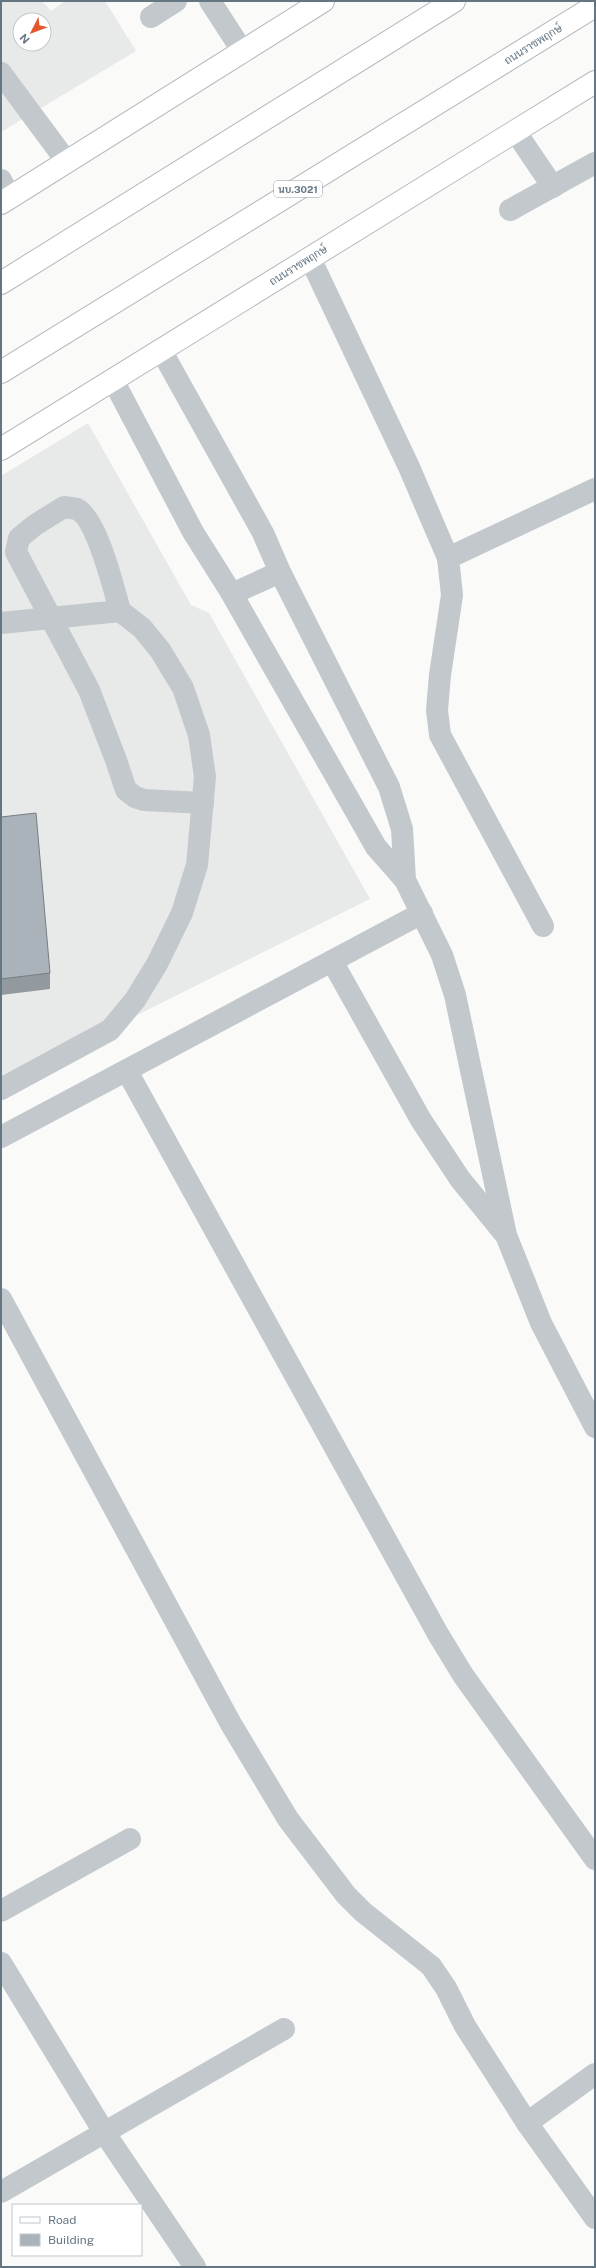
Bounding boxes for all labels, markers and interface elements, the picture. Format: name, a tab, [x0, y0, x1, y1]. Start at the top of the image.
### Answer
north arrow	[12, 12, 52, 52]
street label: ถนนราชพฤกษ์	[501, 19, 565, 67]
text: N	[17, 31, 32, 46]
road number: นบ.3021	[274, 181, 322, 197]
street label: ถนนราชพฤกษ์	[266, 240, 330, 288]
legend	[12, 2204, 142, 2256]
text: Road	[48, 2213, 76, 2227]
text: Building	[48, 2233, 94, 2247]

